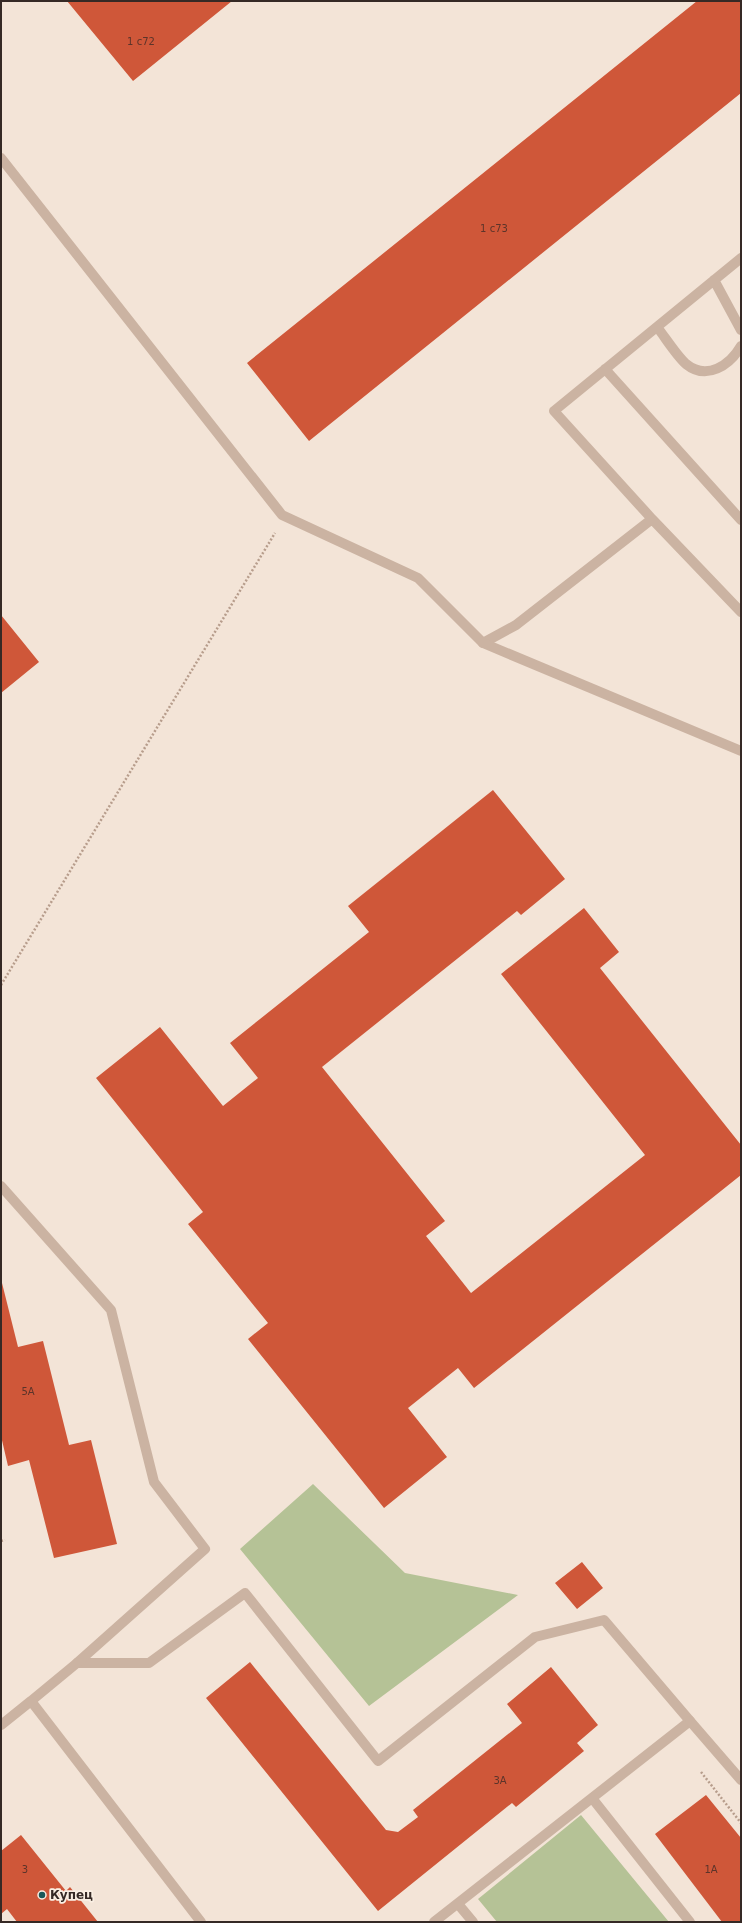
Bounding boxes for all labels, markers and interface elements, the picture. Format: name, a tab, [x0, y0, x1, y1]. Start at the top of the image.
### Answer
house number: 1 с72	[127, 36, 155, 47]
house number: 1 с73	[480, 223, 508, 234]
house number: 5А	[21, 1386, 35, 1397]
house number: 3А	[493, 1775, 507, 1786]
house number: 3	[22, 1864, 28, 1875]
house number: 1А	[704, 1864, 718, 1875]
place label: Купец	[50, 1888, 93, 1902]
marker: Купец	[37, 1890, 47, 1900]

